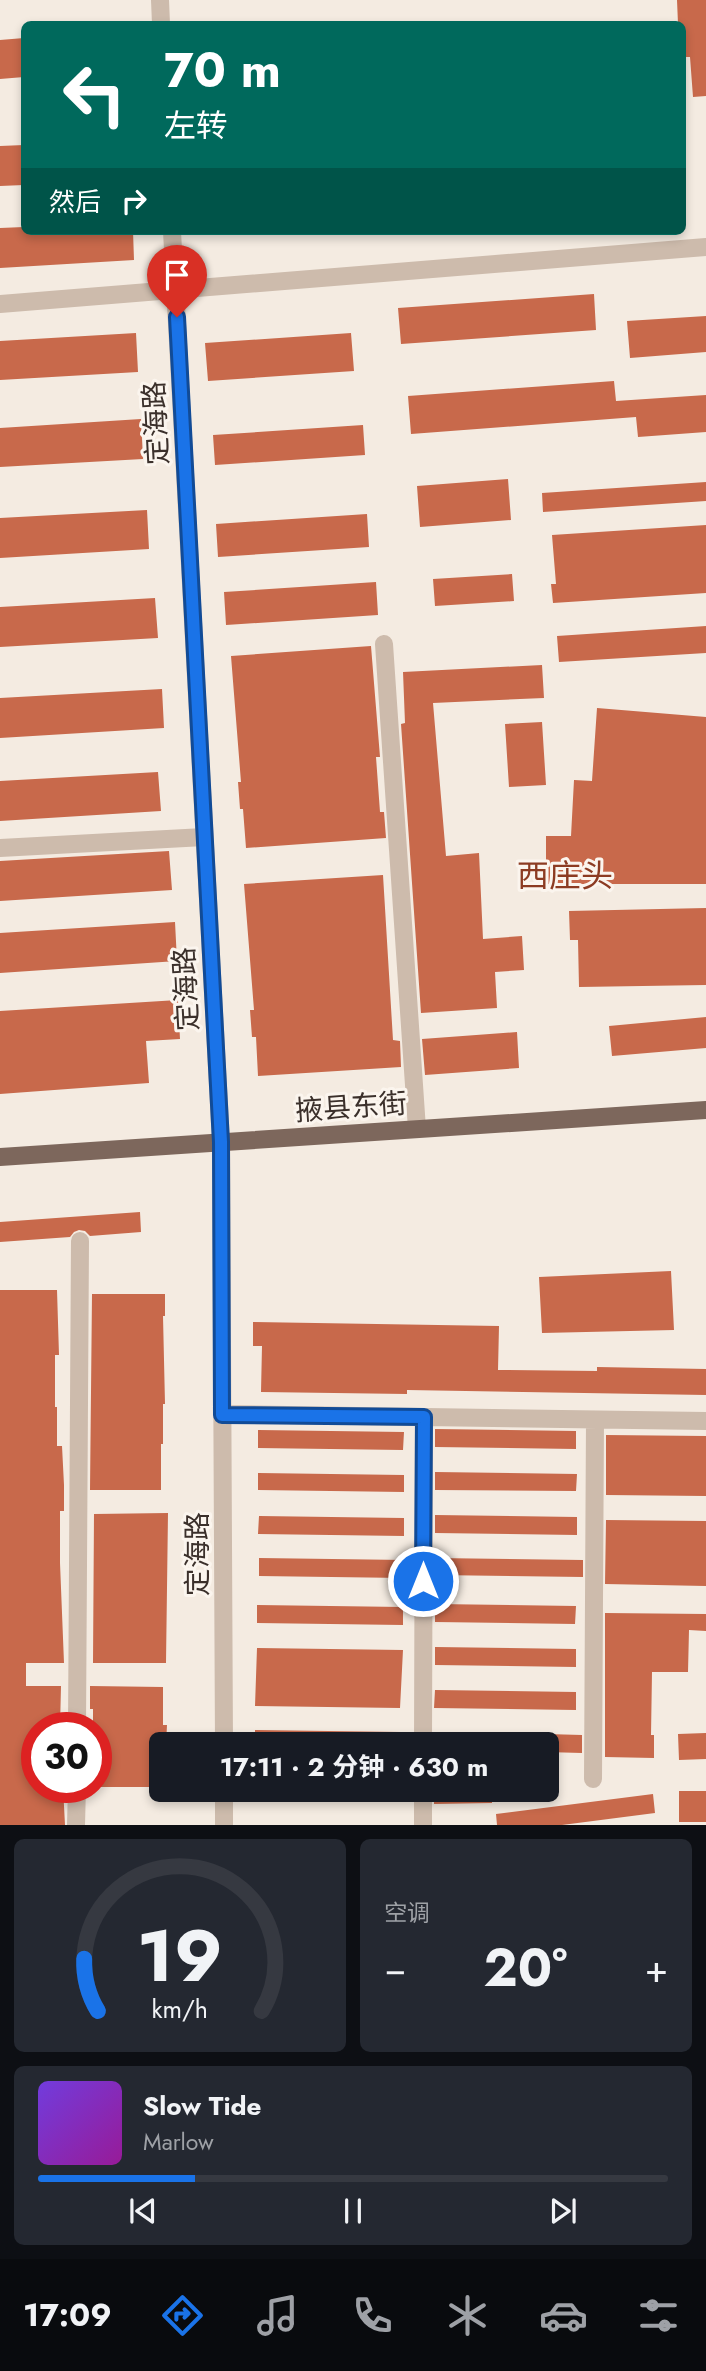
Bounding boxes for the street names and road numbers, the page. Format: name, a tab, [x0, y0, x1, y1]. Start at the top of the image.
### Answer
street label: 定海路	[133, 380, 179, 466]
street label: 定海路	[163, 946, 209, 1032]
street label: 掖县东街	[294, 1083, 408, 1131]
street label: 定海路	[177, 1512, 218, 1596]

